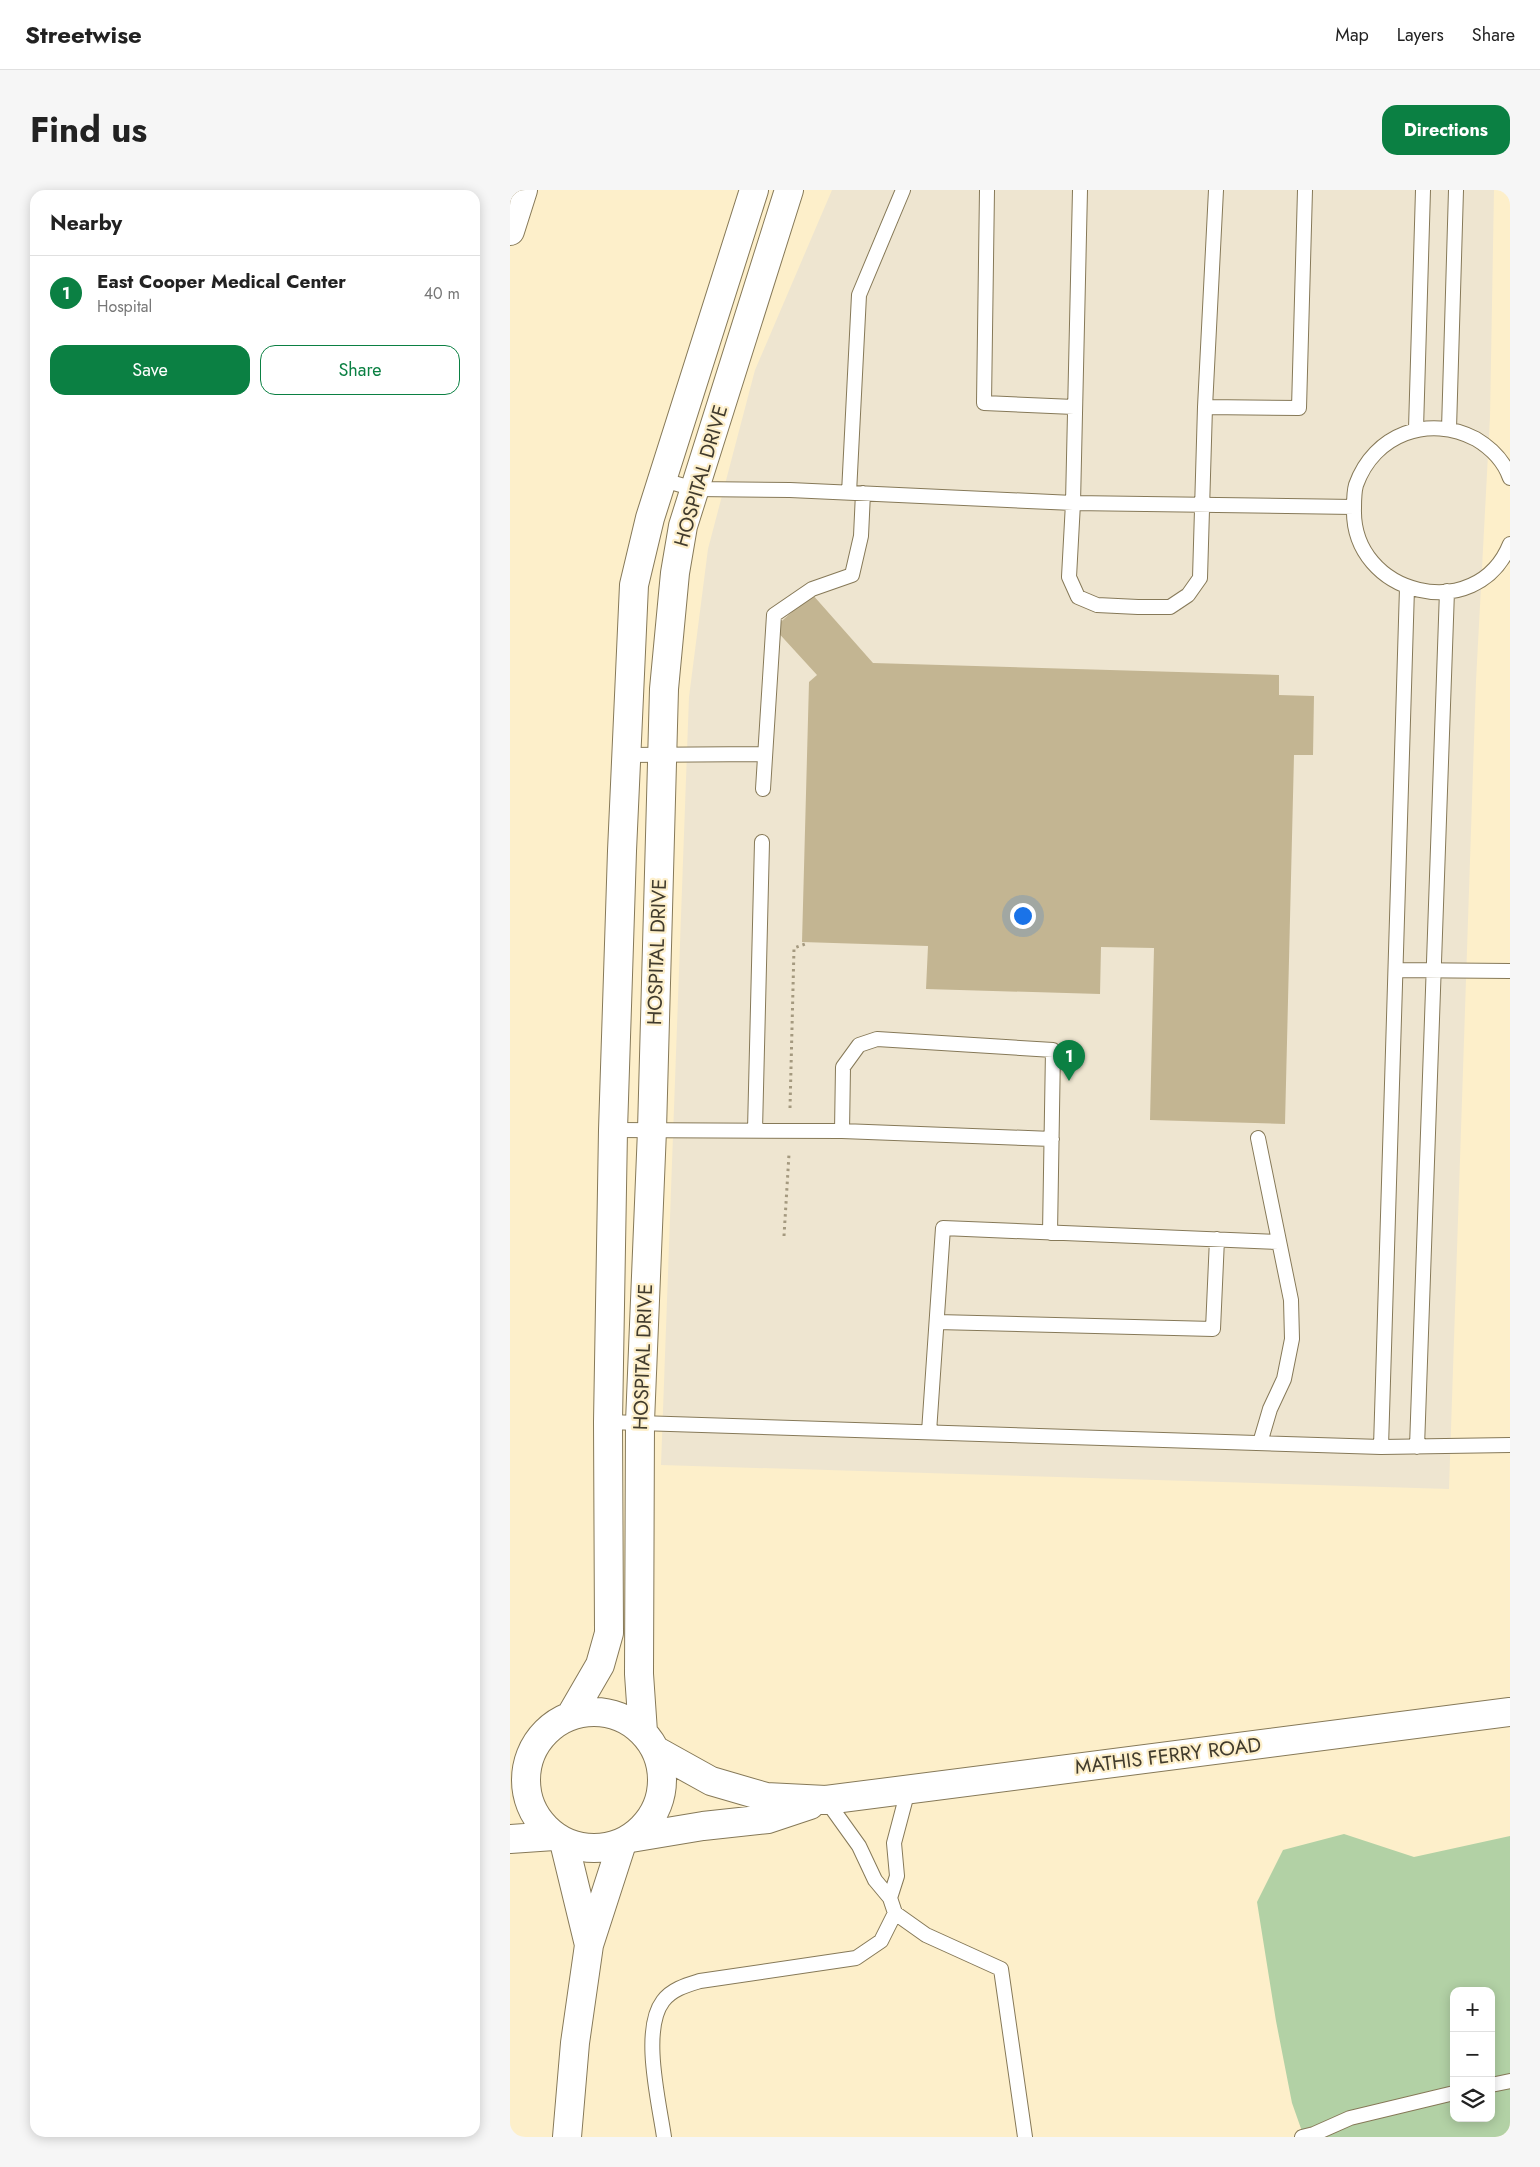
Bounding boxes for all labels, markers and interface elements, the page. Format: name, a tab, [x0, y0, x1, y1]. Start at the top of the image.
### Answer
text: Streetwise	[25, 17, 142, 52]
text: Map	[1335, 22, 1369, 48]
text: Layers	[1397, 22, 1444, 48]
text: Share	[1472, 22, 1515, 48]
text: Find us	[30, 105, 147, 155]
button: Directions	[1382, 105, 1510, 155]
text: Nearby	[50, 208, 122, 238]
text: East Cooper Medical Center	[97, 268, 346, 295]
text: 1	[62, 282, 70, 305]
text: 40 m	[424, 282, 460, 305]
text: Hospital	[97, 295, 152, 318]
button: Save	[50, 345, 250, 395]
button: Share	[260, 345, 460, 395]
street label: HOSPITAL DRIVE	[667, 402, 735, 550]
street label: HOSPITAL DRIVE	[640, 878, 674, 1026]
your location	[1010, 903, 1036, 929]
pin: 1	[1053, 1040, 1085, 1081]
street label: HOSPITAL DRIVE	[626, 1283, 660, 1431]
street label: MATHIS FERRY ROAD	[1073, 1730, 1263, 1782]
map controls	[1450, 1987, 1495, 2122]
button: +	[1450, 1987, 1495, 2032]
button: −	[1450, 2032, 1495, 2077]
button: layers	[1450, 2077, 1495, 2122]

